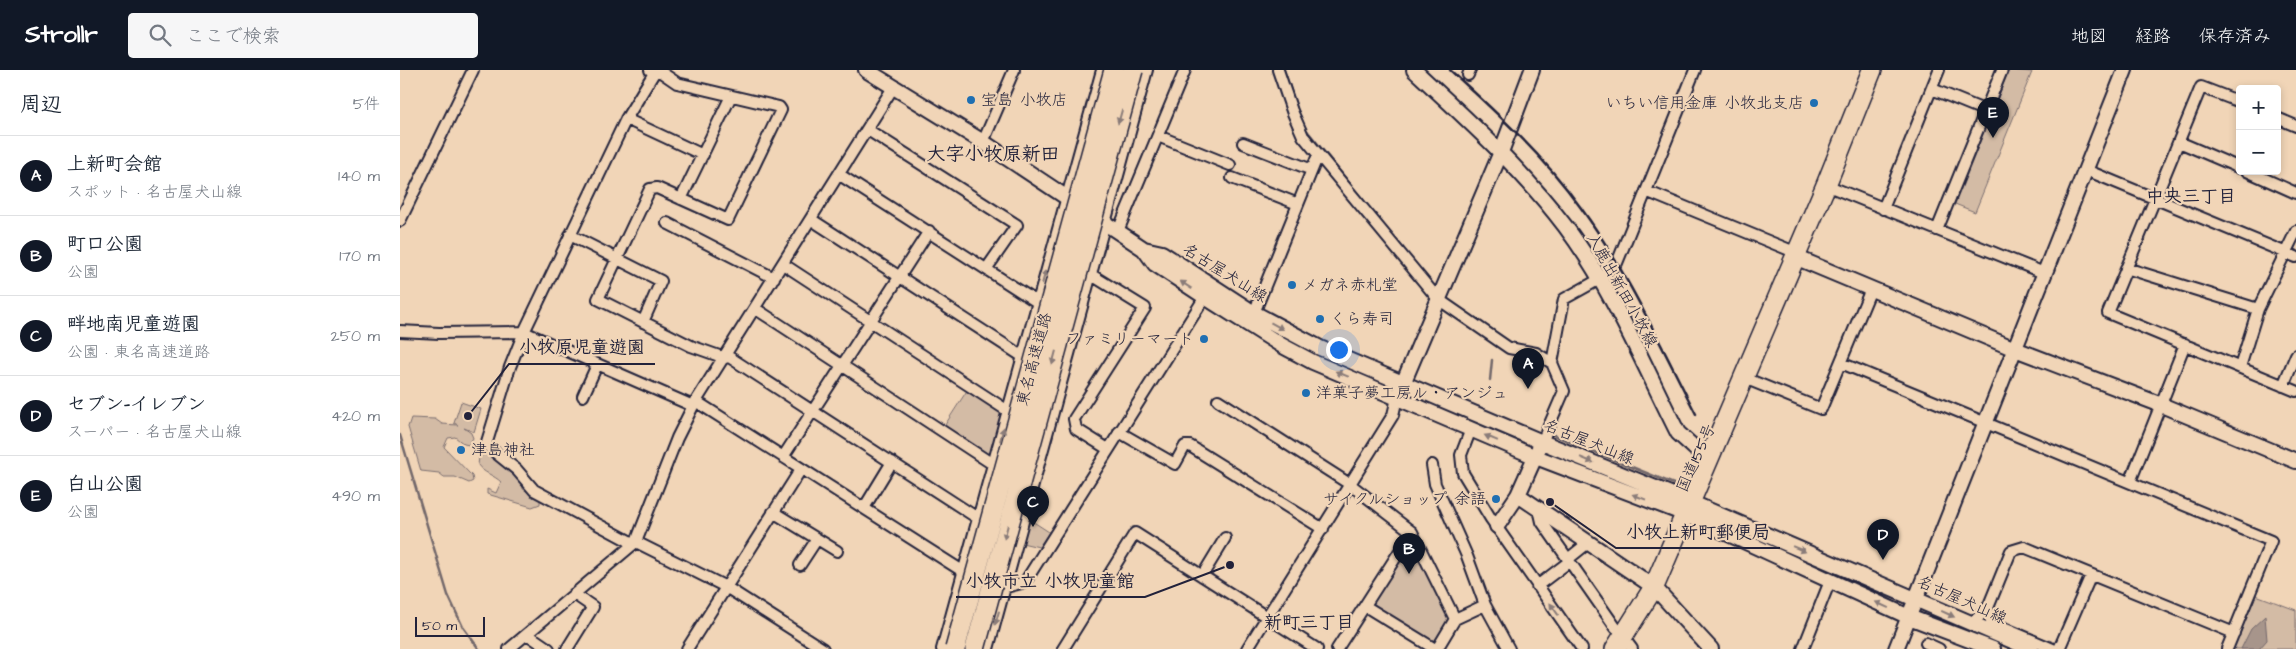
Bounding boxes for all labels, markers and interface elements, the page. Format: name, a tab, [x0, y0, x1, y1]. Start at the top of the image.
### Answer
search box	[128, 13, 478, 58]
text: Strollr	[25, 18, 98, 52]
icon: search	[146, 21, 174, 49]
text: ここで検索	[186, 23, 281, 50]
text: 地図	[2071, 24, 2107, 49]
text: 経路	[2135, 24, 2171, 49]
text: 保存済み	[2199, 24, 2271, 49]
map controls	[2236, 85, 2281, 175]
button: +	[2236, 85, 2281, 130]
place label: 宝島 小牧店	[981, 89, 1067, 111]
text: 周辺	[20, 90, 62, 119]
place label: いちい信用金庫 小牧北支店	[1606, 92, 1804, 114]
text: 5件	[353, 93, 380, 115]
marker: 宝島 小牧店	[965, 94, 977, 106]
marker: いちい信用金庫 小牧北支店	[1808, 97, 1820, 109]
pin: E	[1977, 97, 2009, 138]
one-way arrow	[1115, 109, 1123, 124]
button: −	[2236, 130, 2281, 175]
district label: 大字小牧原新田	[926, 141, 1060, 168]
text: 上新町会館	[67, 151, 162, 178]
text: A	[31, 165, 41, 187]
text: 140 m	[338, 165, 380, 187]
text: スポット · 名古屋犬山線	[67, 181, 242, 203]
district label: 中央三丁目	[2146, 184, 2236, 209]
street label: 入鹿出新田小牧線	[1581, 229, 1663, 351]
text: 町口公園	[67, 231, 143, 258]
street label: 名古屋犬山線	[1178, 238, 1272, 308]
text: B	[30, 245, 42, 267]
text: 170 m	[339, 245, 380, 267]
text: 公園	[67, 261, 99, 283]
one-way arrow	[1040, 269, 1048, 284]
place label: メガネ赤札堂	[1302, 274, 1398, 296]
marker: メガネ赤札堂	[1286, 279, 1298, 291]
one-way arrow	[1179, 280, 1193, 290]
place label: くら寿司	[1330, 308, 1394, 330]
street label: 東名高速道路	[1011, 310, 1057, 408]
text: 畔地南児童遊園	[67, 311, 200, 338]
marker: くら寿司	[1314, 313, 1326, 325]
one-way arrow	[1270, 321, 1283, 330]
text: C	[30, 325, 42, 347]
text: 250 m	[331, 325, 380, 347]
place label: ファミリーマート	[1066, 328, 1194, 350]
callout: 小牧原児童遊園	[509, 331, 655, 364]
marker: ファミリーマート	[1198, 333, 1210, 345]
text: 小牧原児童遊園	[519, 335, 645, 360]
your location	[1326, 337, 1352, 363]
text: 公園 · 東名高速道路	[67, 341, 210, 363]
pin: A	[1512, 348, 1544, 389]
one-way arrow	[1049, 351, 1057, 366]
one-way arrow	[1335, 370, 1349, 378]
place label: 洋菓子夢工房ル・アンジュ	[1316, 382, 1508, 404]
marker: 洋菓子夢工房ル・アンジュ	[1300, 387, 1312, 399]
text: セブン-イレブン	[67, 391, 206, 418]
text: D	[31, 405, 41, 427]
text: 420 m	[331, 405, 380, 427]
street label: 名古屋犬山線	[1540, 414, 1638, 470]
street label: 国道155号	[1671, 420, 1721, 496]
text: スーパー · 名古屋犬山線	[67, 421, 241, 443]
one-way arrow	[998, 426, 1006, 441]
one-way arrow	[1484, 433, 1498, 441]
place label: 津島神社	[471, 439, 535, 461]
marker: 津島神社	[455, 444, 467, 456]
one-way arrow	[1580, 457, 1594, 465]
text: 白山公園	[67, 471, 143, 498]
text: E	[31, 485, 41, 507]
text: 490 m	[331, 485, 380, 507]
pin: C	[1017, 486, 1049, 527]
place label: サイクルショップ 余語	[1323, 488, 1486, 510]
marker: サイクルショップ 余語	[1490, 493, 1502, 505]
one-way arrow	[1631, 493, 1646, 501]
text: 公園	[67, 501, 99, 523]
callout: 小牧上新町郵便局	[1616, 515, 1780, 548]
pin: D	[1867, 519, 1899, 560]
text: 小牧上新町郵便局	[1626, 520, 1770, 545]
one-way arrow	[1002, 524, 1010, 539]
pin: B	[1393, 533, 1425, 574]
one-way arrow	[1792, 545, 1806, 553]
callout: 小牧市立 小牧児童館	[956, 564, 1145, 597]
text: 小牧市立 小牧児童館	[965, 569, 1135, 594]
street label: 名古屋犬山線	[1914, 570, 2010, 630]
one-way arrow	[1875, 601, 1889, 609]
one-way arrow	[1549, 602, 1559, 616]
district label: 新町三丁目	[1264, 610, 1354, 635]
one-way arrow	[1941, 610, 1955, 618]
one-way arrow	[992, 611, 1000, 626]
scale bar	[415, 614, 485, 637]
text: 50 m	[422, 616, 457, 636]

